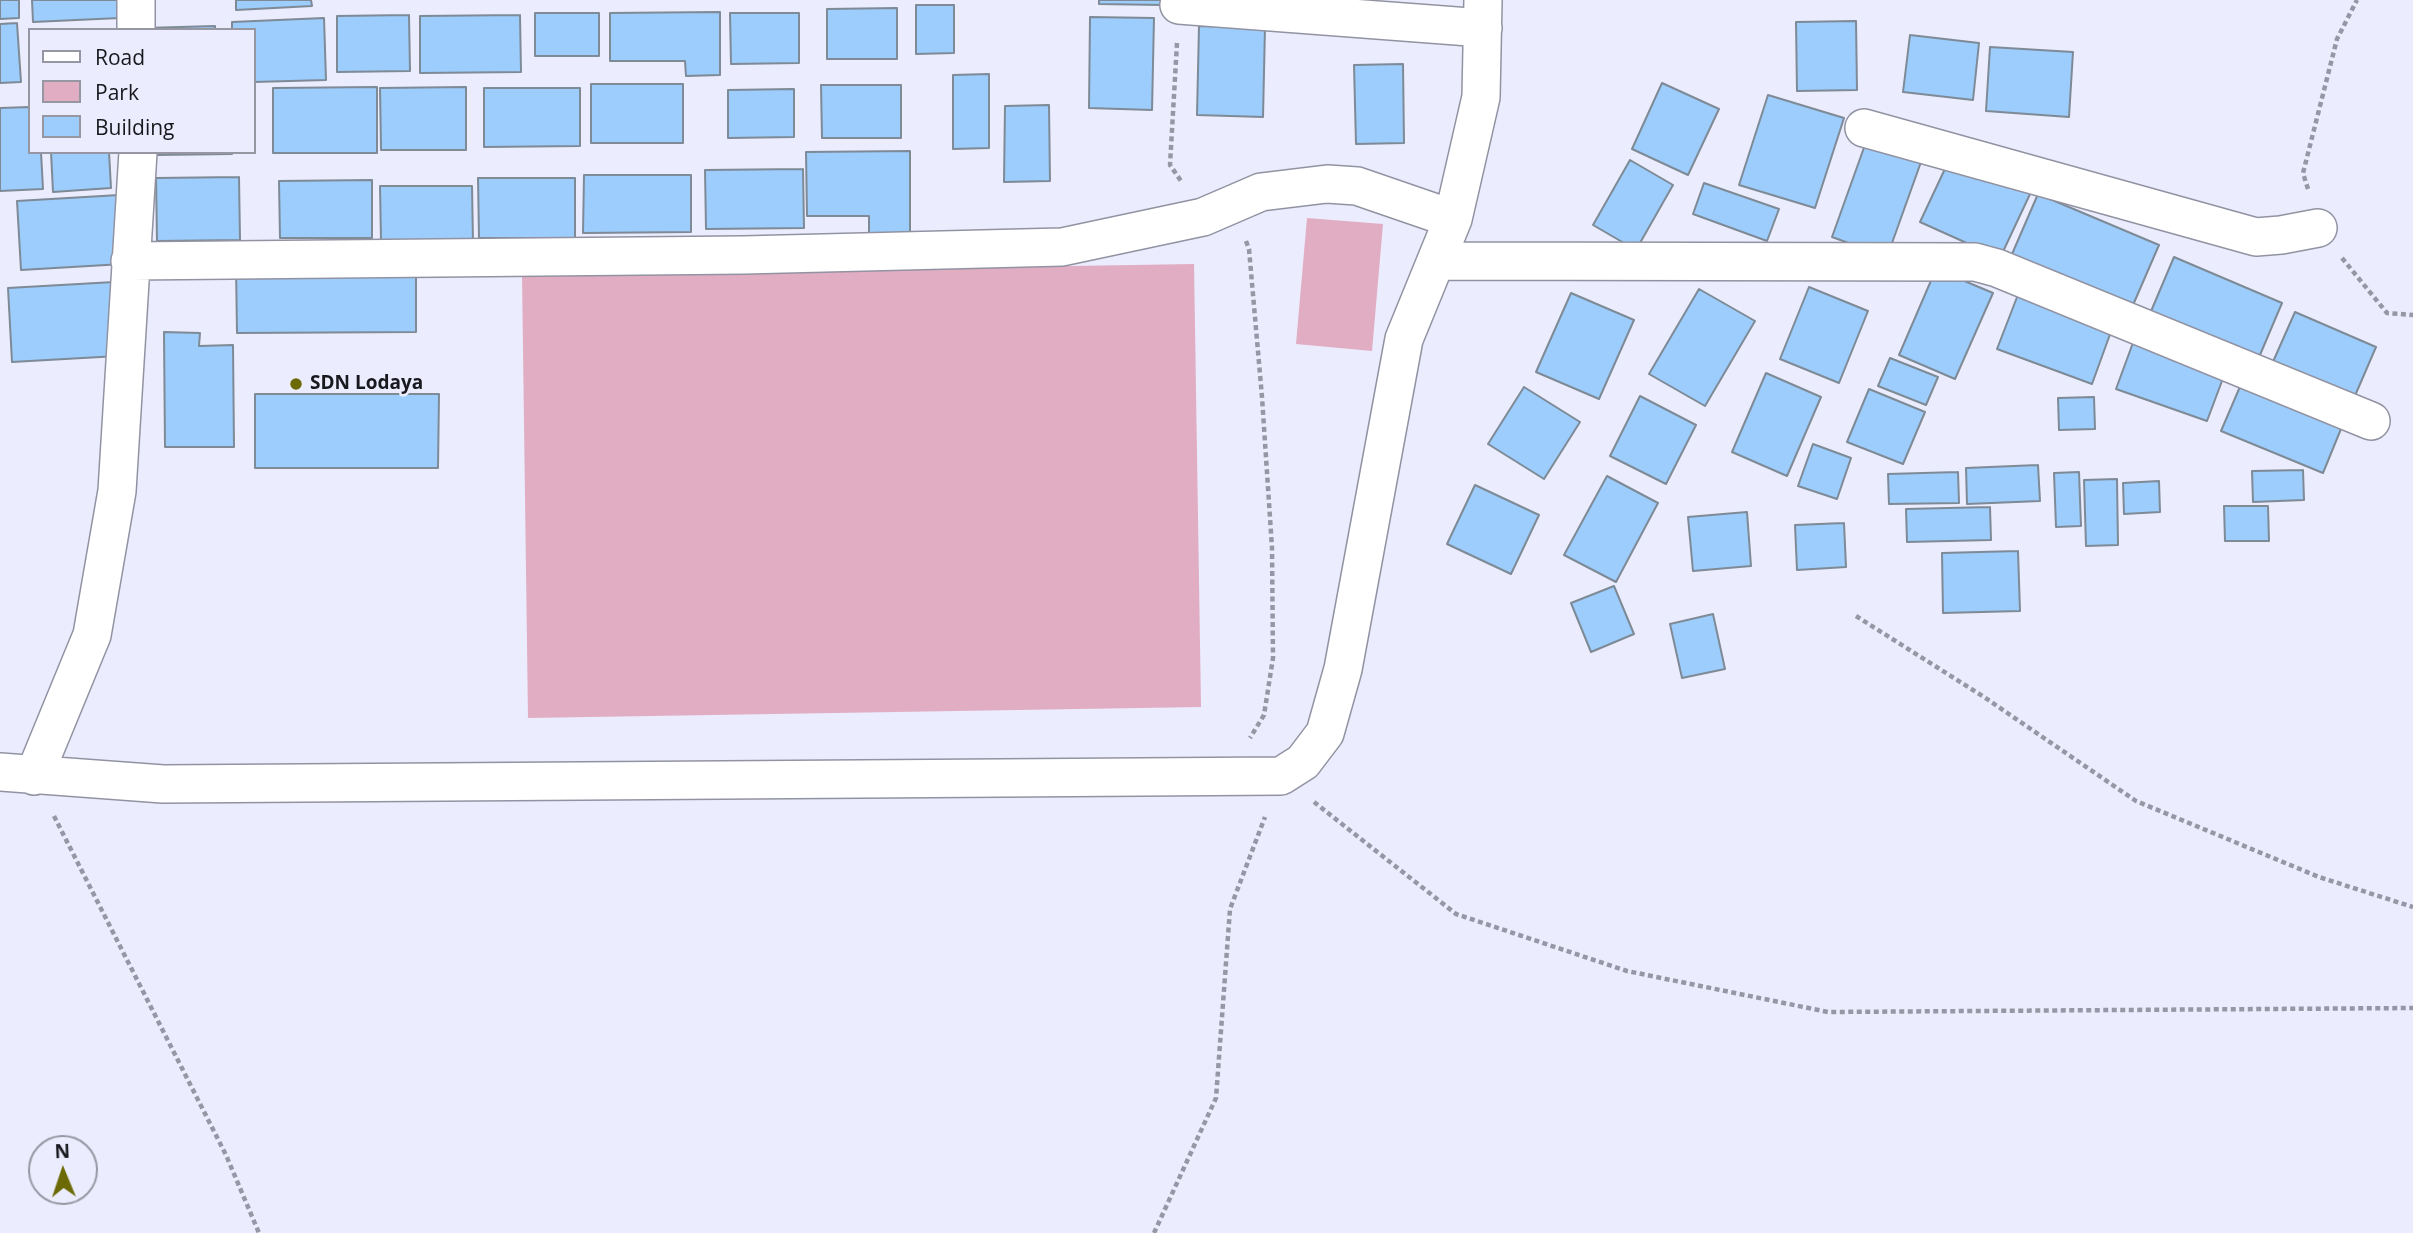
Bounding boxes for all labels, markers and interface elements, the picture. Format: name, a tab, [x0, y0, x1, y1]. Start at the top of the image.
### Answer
legend	[28, 28, 256, 154]
text: Road	[95, 43, 145, 71]
text: Park	[95, 78, 139, 106]
text: Building	[95, 113, 174, 141]
place label: SDN Lodaya	[310, 373, 423, 395]
marker: SDN Lodaya	[288, 376, 304, 392]
north arrow	[28, 1135, 98, 1205]
text: N	[54, 1138, 71, 1164]

